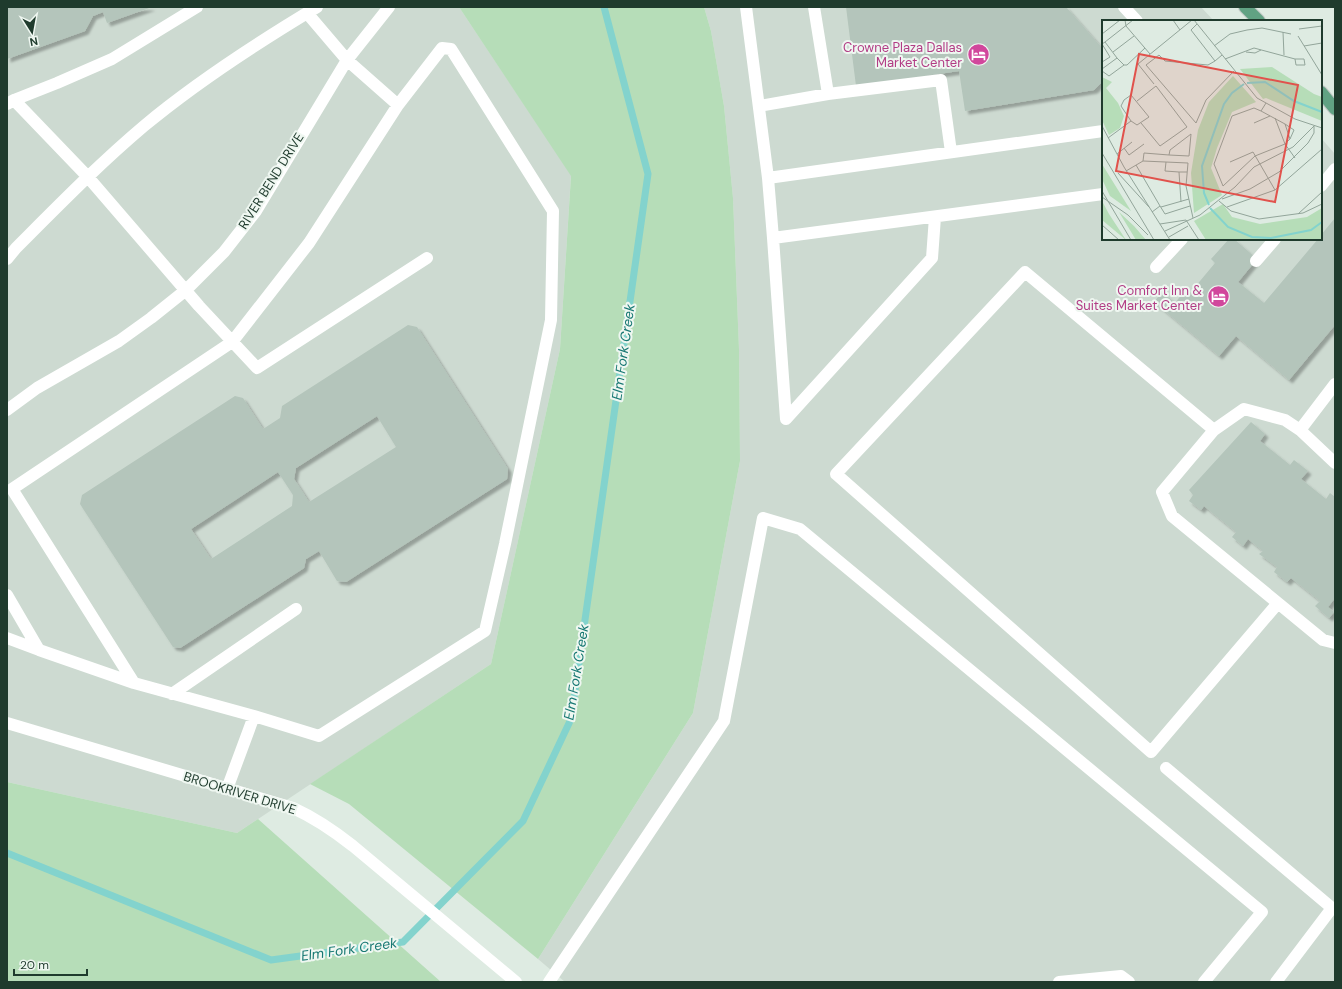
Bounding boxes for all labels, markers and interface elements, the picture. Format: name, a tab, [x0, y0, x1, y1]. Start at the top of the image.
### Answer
north arrow	[12, 12, 52, 52]
inset map	[1102, 20, 1322, 240]
text: N	[29, 34, 39, 49]
place label: Crowne Plaza Dallas Market Center	[843, 39, 962, 71]
hotel icon: Crowne Plaza Dallas Market Center	[965, 41, 991, 67]
street label: RIVER BEND DRIVE	[235, 130, 307, 232]
place label: Comfort Inn & Suites Market Center	[1076, 282, 1202, 314]
hotel icon: Comfort Inn & Suites Market Center	[1205, 284, 1231, 310]
water label: Elm Fork Creek	[607, 302, 639, 401]
water label: Elm Fork Creek	[560, 622, 593, 721]
street label: BROOKRIVER DRIVE	[182, 768, 298, 818]
water label: Elm Fork Creek	[300, 933, 399, 965]
scale bar	[14, 951, 87, 977]
text: 20 m	[20, 957, 49, 973]

